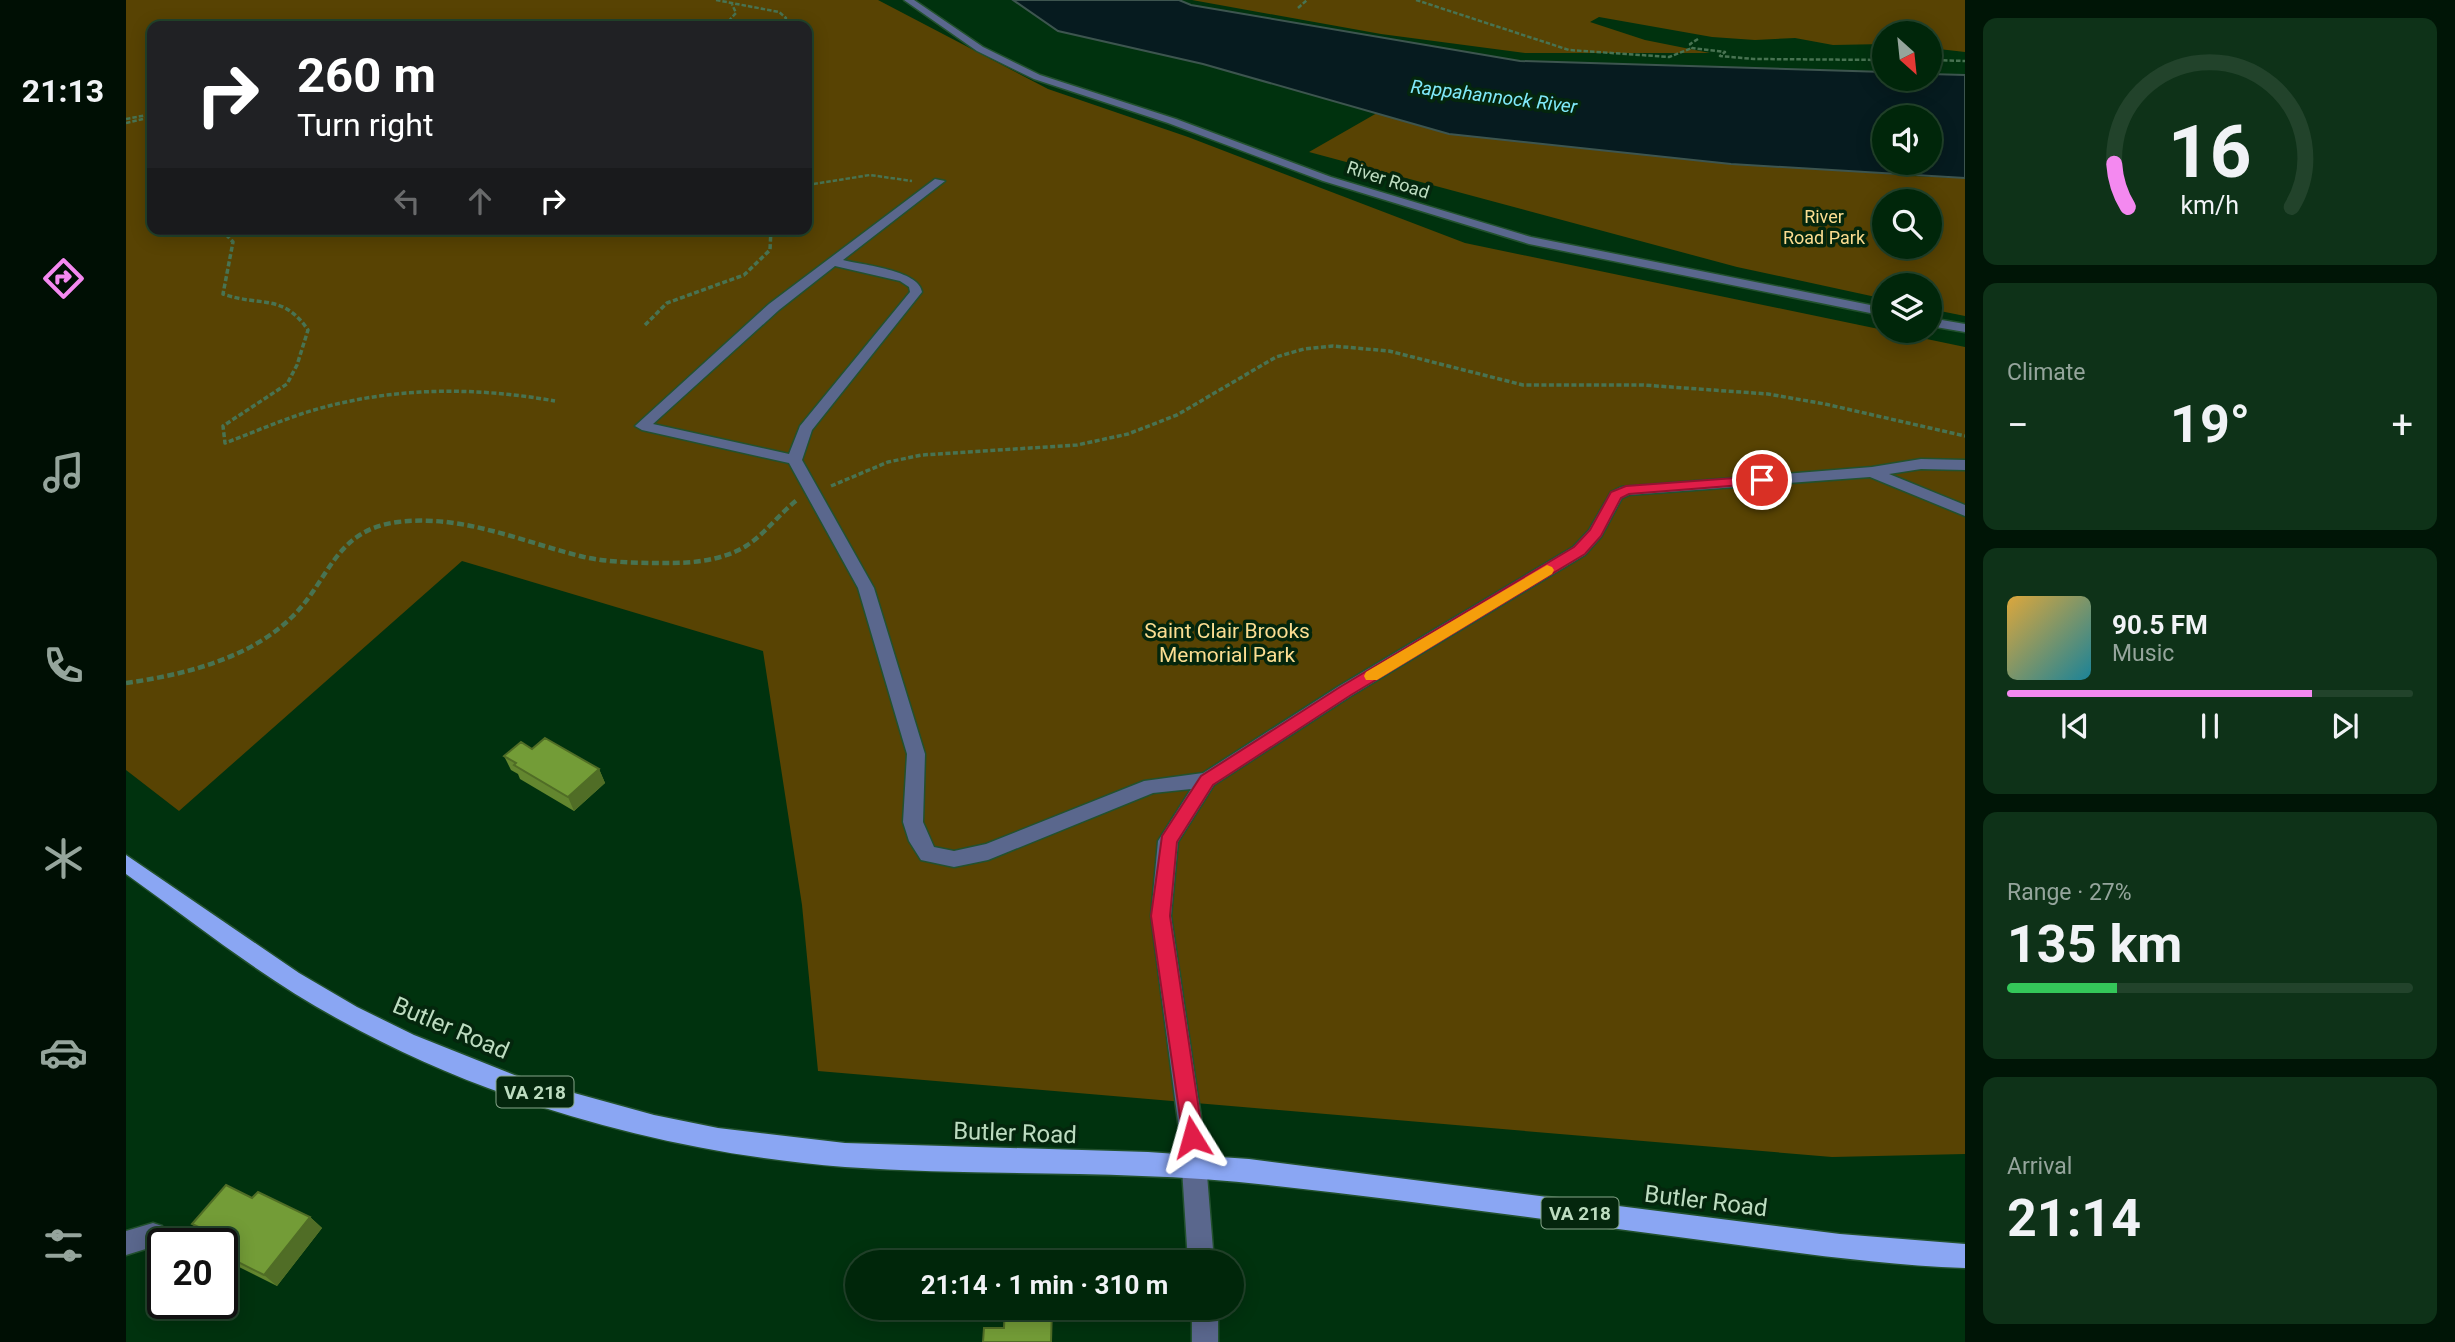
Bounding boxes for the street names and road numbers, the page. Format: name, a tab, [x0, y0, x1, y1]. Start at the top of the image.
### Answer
street label: River Road	[1344, 156, 1432, 203]
street label: Butler Road	[389, 991, 513, 1065]
road number: VA 218	[496, 1076, 574, 1108]
street label: Butler Road	[953, 1117, 1077, 1149]
street label: Butler Road	[1643, 1180, 1769, 1222]
road number: VA 218	[1542, 1198, 1618, 1228]

